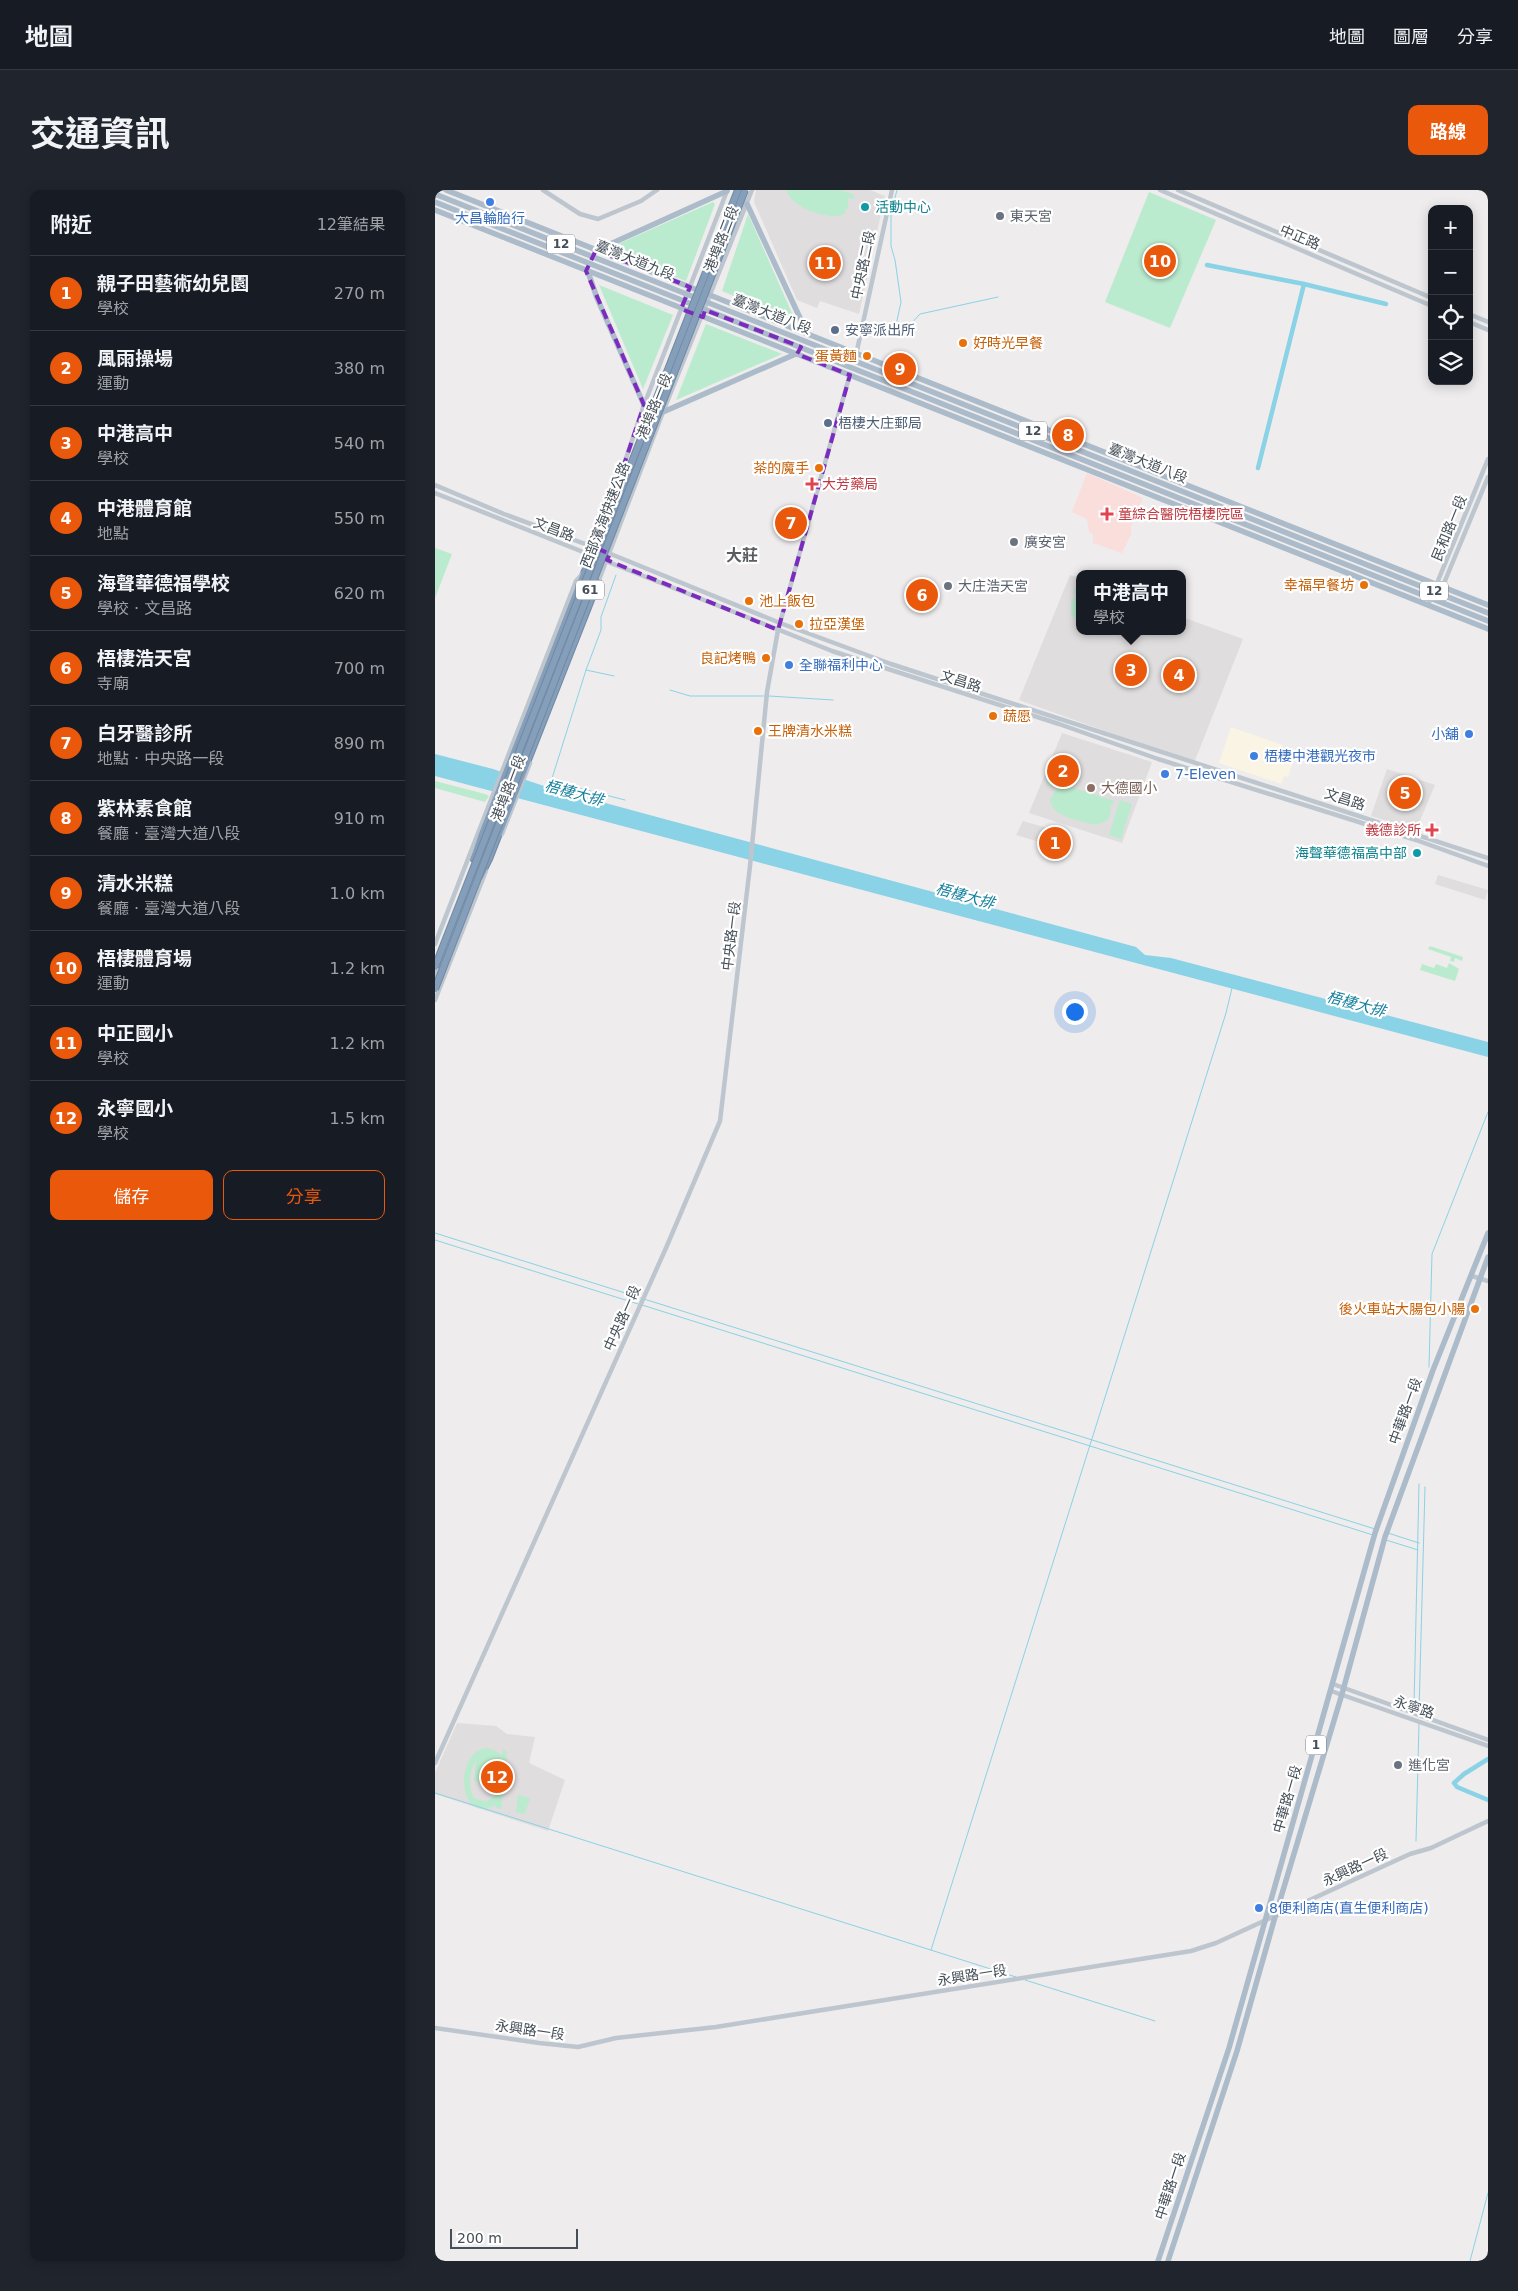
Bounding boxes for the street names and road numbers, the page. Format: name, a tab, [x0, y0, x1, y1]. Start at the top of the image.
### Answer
street label: 港埠路二段	[701, 203, 741, 275]
street label: 中正路	[1278, 221, 1322, 253]
street label: 中央路二段	[848, 229, 878, 301]
road number: 12	[547, 234, 575, 254]
street label: 臺灣大道九段	[593, 237, 677, 283]
street label: 臺灣大道八段	[730, 291, 814, 337]
street label: 港埠路一段	[633, 371, 675, 441]
road number: 12	[1019, 422, 1047, 440]
street label: 臺灣大道八段	[1106, 440, 1190, 486]
street label: 西部濱海快速公路	[577, 460, 633, 570]
street label: 民和路一段	[1428, 493, 1470, 563]
street label: 文昌路	[532, 514, 576, 544]
road number: 61	[576, 580, 604, 600]
road number: 12	[1420, 582, 1448, 601]
street label: 文昌路	[939, 667, 983, 695]
street label: 港埠路一段	[488, 752, 528, 824]
street label: 文昌路	[1323, 785, 1367, 813]
street label: 中央路一段	[719, 900, 743, 972]
street label: 中央路一段	[600, 1283, 644, 1353]
street label: 中華路一段	[1386, 1375, 1424, 1447]
street label: 永寧路	[1392, 1693, 1436, 1721]
road number: 1	[1306, 1736, 1326, 1754]
street label: 中華路一段	[1270, 1763, 1304, 1835]
street label: 永興路一段	[1320, 1845, 1390, 1889]
street label: 永興路一段	[936, 1962, 1008, 1988]
street label: 永興路一段	[494, 2017, 566, 2043]
street label: 中華路一段	[1152, 2150, 1188, 2222]

